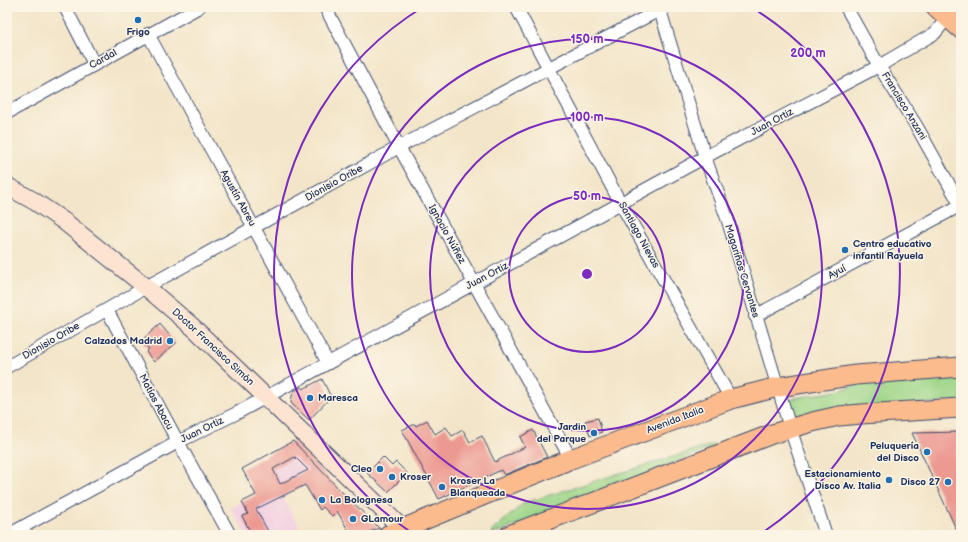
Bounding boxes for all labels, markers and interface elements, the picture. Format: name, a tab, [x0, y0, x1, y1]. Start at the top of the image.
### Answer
marker: Frigo	[133, 15, 143, 25]
place label: Frigo	[126, 26, 150, 38]
text: 150 m	[571, 32, 603, 47]
text: 200 m	[790, 46, 826, 61]
street label: Cardal	[87, 47, 119, 71]
street label: Francisco Anzani	[879, 70, 929, 142]
street label: Juan Ortiz	[749, 106, 795, 138]
text: 100 m	[570, 110, 604, 125]
street label: Dionisio Oribe	[303, 162, 365, 204]
street label: Agustín Abreu	[218, 168, 258, 228]
text: 50 m	[573, 189, 601, 204]
street label: Santiago Nievas	[616, 200, 662, 270]
street label: Ignacio Núñez	[426, 202, 468, 266]
street label: Magariños Cervantes	[722, 223, 762, 319]
place label: Centro educativo infantil Rayuela	[853, 238, 932, 262]
marker: Centro educativo infantil Rayuela	[840, 245, 850, 255]
street label: Juan Ortiz	[464, 260, 510, 292]
street label: Ayuí	[826, 262, 849, 282]
centre of rings	[580, 267, 594, 281]
street label: Doctor Francisco Simón	[170, 306, 257, 388]
street label: Dionisio Oribe	[20, 320, 82, 362]
place label: Calzados Madrid	[85, 335, 162, 347]
marker: Calzados Madrid	[165, 336, 175, 346]
street label: Matías Abacu	[136, 372, 176, 432]
place label: Maresca	[318, 392, 358, 404]
marker: Maresca	[305, 393, 315, 403]
street label: Avenida Italia	[645, 403, 706, 436]
street label: Juan Ortiz	[179, 414, 226, 446]
place label: Jardin del Parque	[537, 421, 586, 445]
marker: Jardin del Parque	[589, 428, 599, 438]
place label: Peluquería del Disco	[870, 440, 919, 464]
marker: Peluquería del Disco	[922, 447, 932, 457]
place label: Cleo	[351, 463, 372, 475]
marker: Cleo	[375, 464, 385, 474]
place label: Estacionamiento Disco Av. Italia	[805, 468, 881, 492]
place label: Kroser	[400, 471, 432, 483]
marker: Kroser	[387, 472, 397, 482]
place label: Kroser La Blanqueada	[450, 475, 506, 499]
marker: Estacionamiento Disco Av. Italia	[884, 475, 894, 485]
place label: Disco 27	[901, 476, 940, 488]
marker: Disco 27	[943, 477, 953, 487]
marker: Kroser La Blanqueada	[437, 482, 447, 492]
place label: La Bolognesa	[330, 494, 393, 506]
marker: La Bolognesa	[317, 495, 327, 505]
place label: GLamour	[361, 513, 405, 525]
marker: GLamour	[348, 514, 358, 524]

